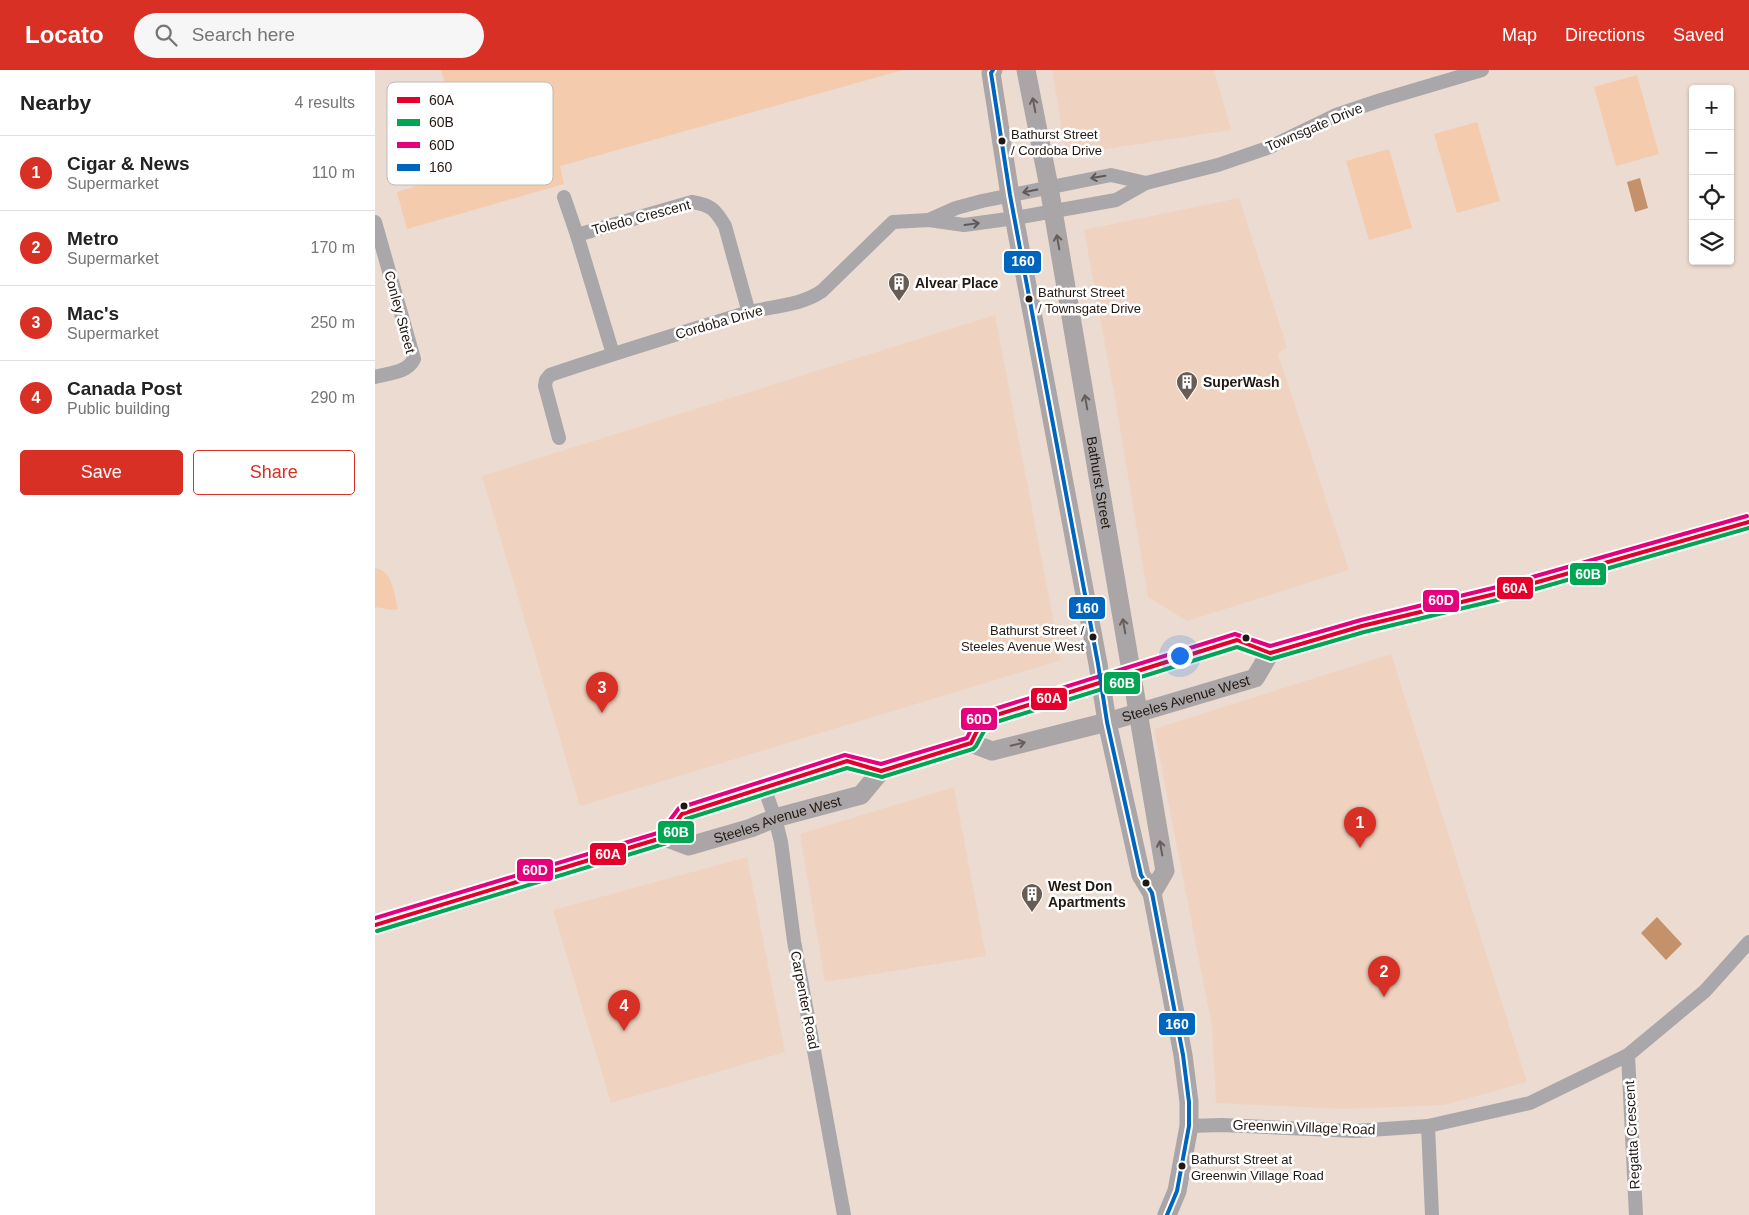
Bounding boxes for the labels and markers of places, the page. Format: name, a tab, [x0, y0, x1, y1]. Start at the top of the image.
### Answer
place label: Bathurst Street / Cordoba Drive	[1011, 127, 1102, 158]
marker: Bathurst Street / Cordoba Drive	[997, 136, 1007, 146]
building icon: Alvear Place	[887, 271, 911, 302]
place label: Alvear Place	[915, 275, 998, 291]
place label: Bathurst Street / Townsgate Drive	[1038, 285, 1141, 316]
marker: Bathurst Street / Townsgate Drive	[1024, 294, 1034, 304]
building icon: SuperWash	[1175, 370, 1199, 401]
place label: SuperWash	[1203, 374, 1280, 390]
place label: Bathurst Street / Steeles Avenue West	[961, 623, 1084, 654]
marker: Bathurst Street / Steeles Avenue West	[1088, 632, 1098, 642]
unlabelled marker	[1241, 633, 1251, 643]
pin: 3	[586, 672, 618, 713]
unlabelled marker	[679, 801, 689, 811]
pin: 1	[1344, 807, 1376, 848]
place label: West Don Apartments	[1048, 878, 1126, 910]
unlabelled marker	[1141, 878, 1151, 888]
building icon: West Don Apartments	[1020, 882, 1044, 913]
pin: 2	[1368, 956, 1400, 997]
pin: 4	[608, 990, 640, 1031]
place label: Bathurst Street at Greenwin Village Road	[1191, 1152, 1324, 1183]
marker: Bathurst Street at Greenwin Village Road	[1177, 1161, 1187, 1171]

